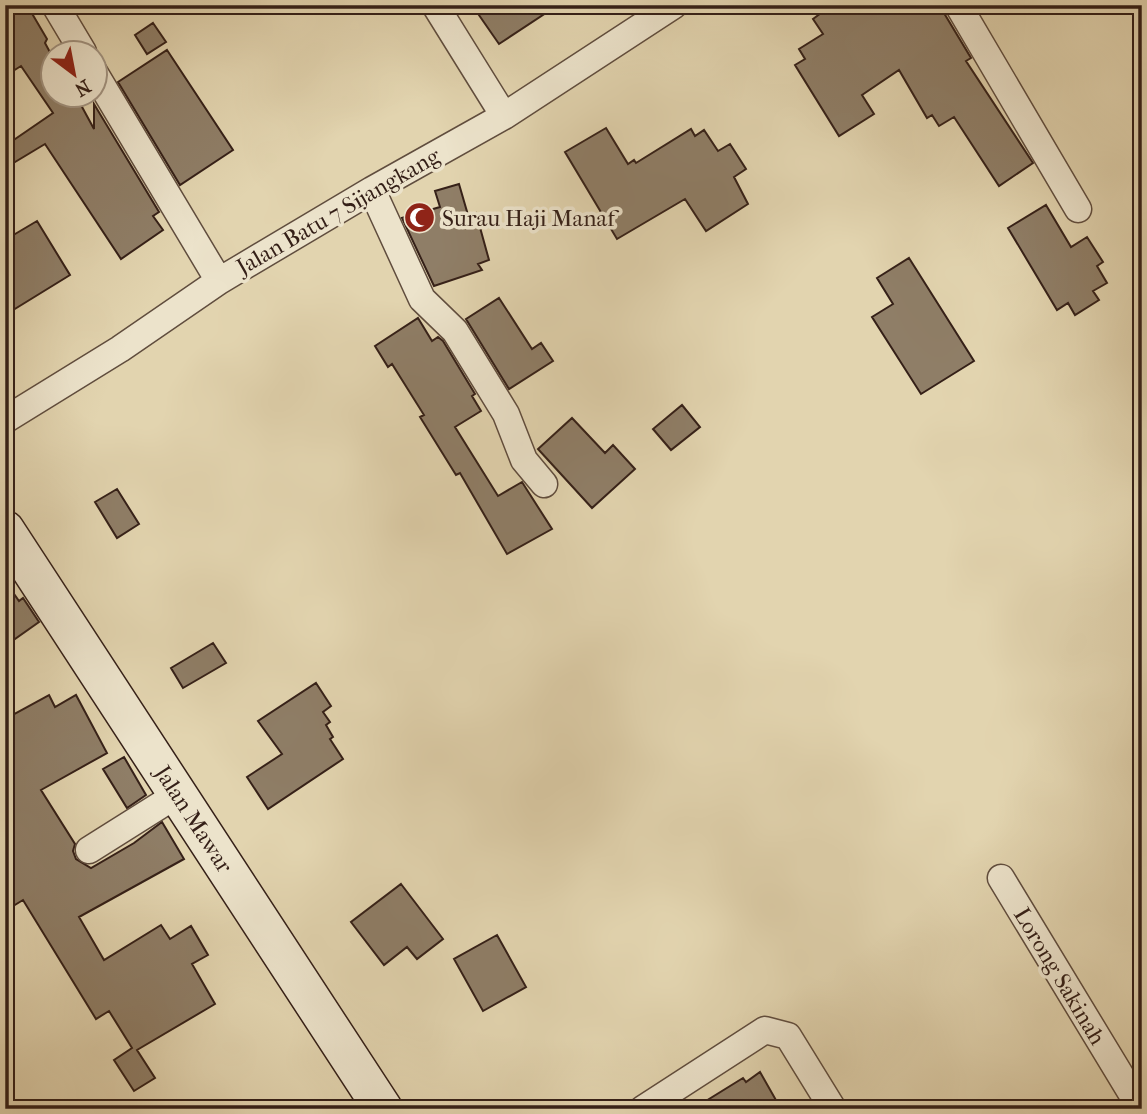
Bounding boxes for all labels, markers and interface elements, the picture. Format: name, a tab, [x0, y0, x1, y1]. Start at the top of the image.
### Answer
north arrow	[38, 38, 108, 108]
text: N	[70, 74, 94, 101]
street label: Jalan Batu 7 Sijangkang	[230, 142, 445, 282]
mosque icon: Surau Haji Manaf	[402, 201, 436, 235]
place label: Surau Haji Manaf	[442, 205, 619, 232]
street label: Jalan Mawar	[148, 759, 238, 878]
street label: Lorong Sakinah	[1008, 903, 1111, 1050]

